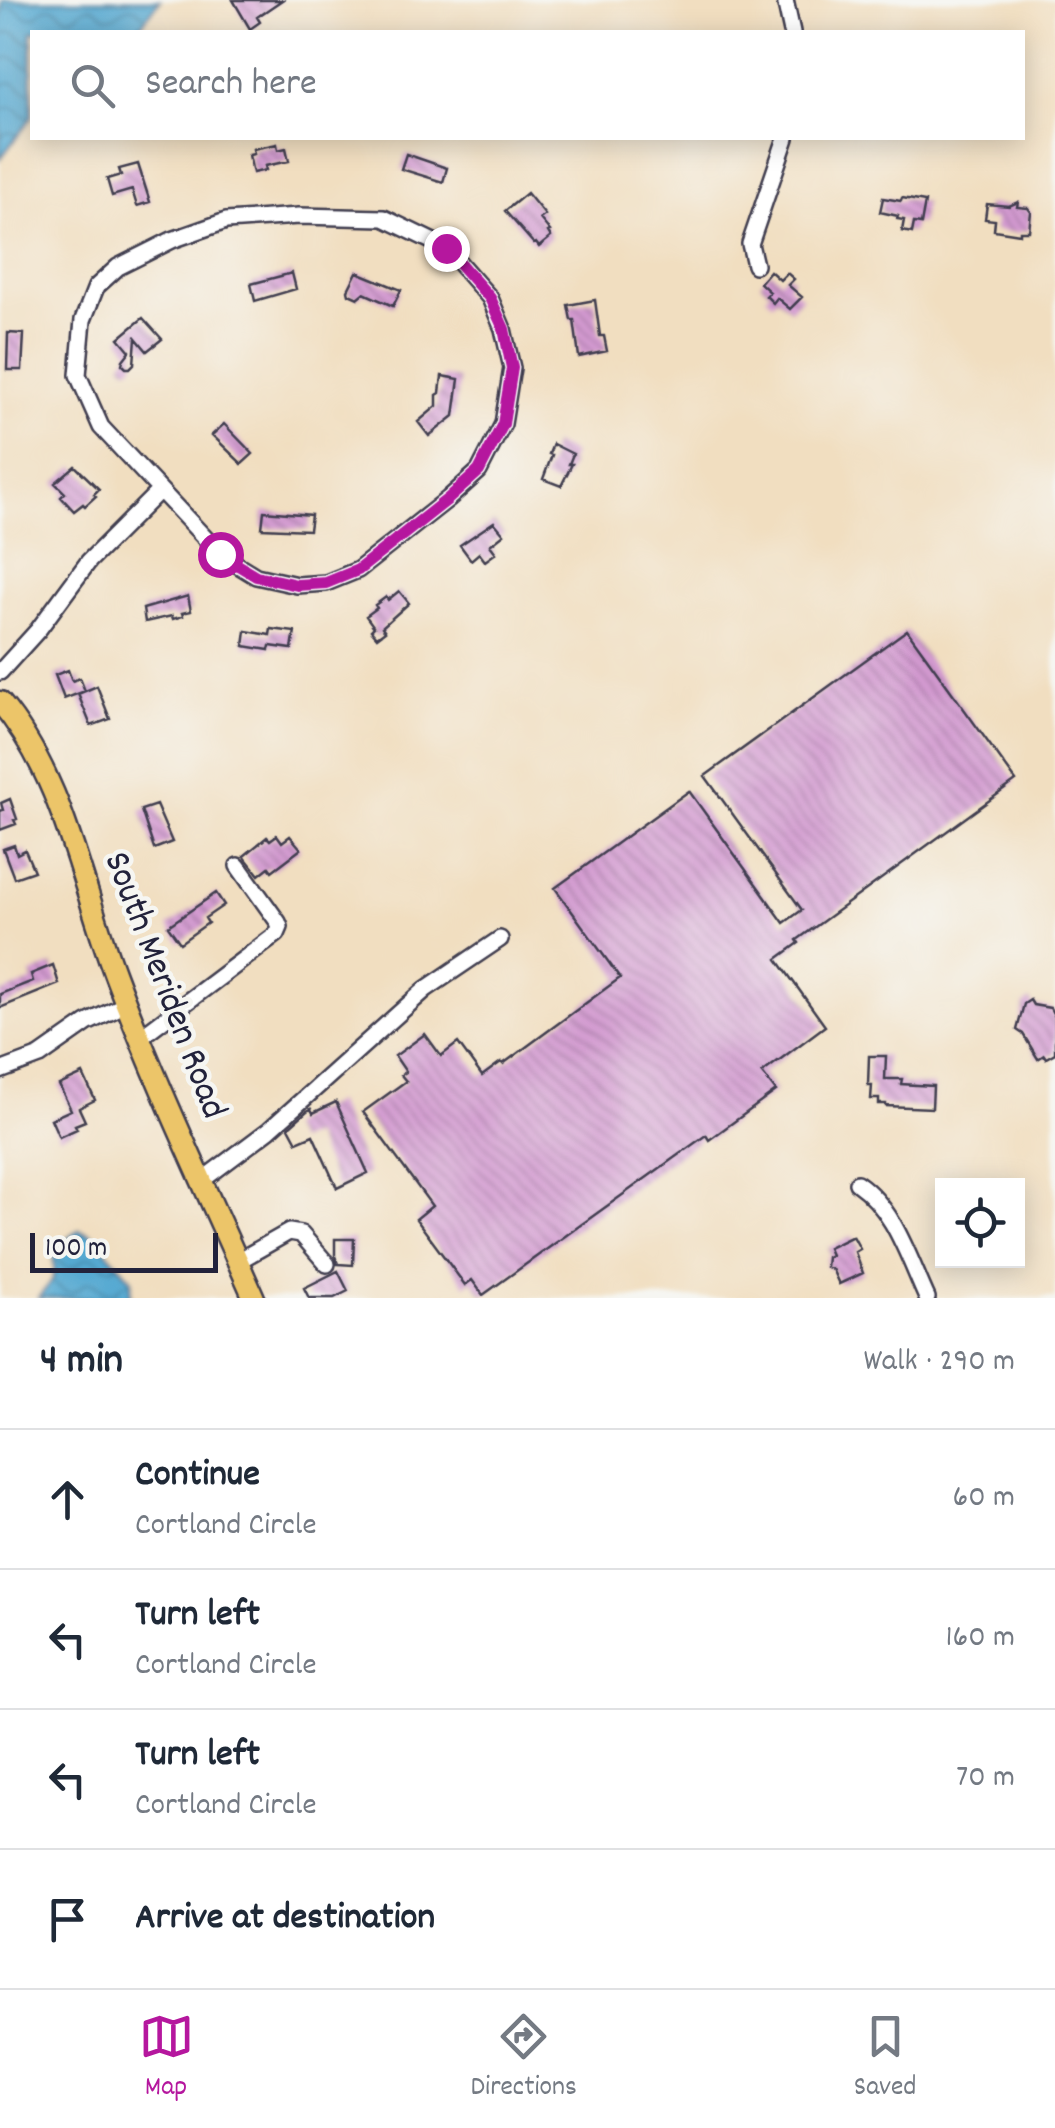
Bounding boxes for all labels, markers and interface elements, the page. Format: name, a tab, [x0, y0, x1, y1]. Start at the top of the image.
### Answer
search box	[30, 30, 1025, 140]
icon: search	[65, 58, 120, 113]
text: Search here	[145, 58, 317, 113]
route end	[424, 226, 470, 272]
route start	[198, 532, 244, 578]
street label: South Meriden Road	[87, 844, 239, 1128]
map controls	[935, 1178, 1025, 1268]
button: locate	[935, 1178, 1025, 1268]
scale bar	[30, 1228, 218, 1272]
text: 100 m	[45, 1230, 107, 1270]
text: 4 min	[40, 1333, 123, 1393]
text: Walk · 290 m	[864, 1340, 1015, 1386]
text: Continue	[135, 1449, 260, 1504]
icon: ahead	[40, 1472, 95, 1527]
text: 60 m	[953, 1476, 1015, 1522]
text: Cortland Circle	[135, 1504, 317, 1550]
text: Turn left	[135, 1589, 260, 1644]
icon: left	[40, 1612, 95, 1667]
text: 160 m	[946, 1616, 1015, 1662]
text: Cortland Circle	[135, 1644, 317, 1690]
text: Turn left	[135, 1729, 260, 1784]
icon: left	[40, 1752, 95, 1807]
text: 70 m	[956, 1756, 1015, 1802]
text: Cortland Circle	[135, 1784, 317, 1830]
icon: arrive	[40, 1892, 95, 1947]
text: Arrive at destination	[135, 1892, 435, 1947]
tab: Map	[139, 2009, 194, 2109]
tab: Directions	[471, 2009, 577, 2109]
tab: Saved	[854, 2009, 916, 2109]

